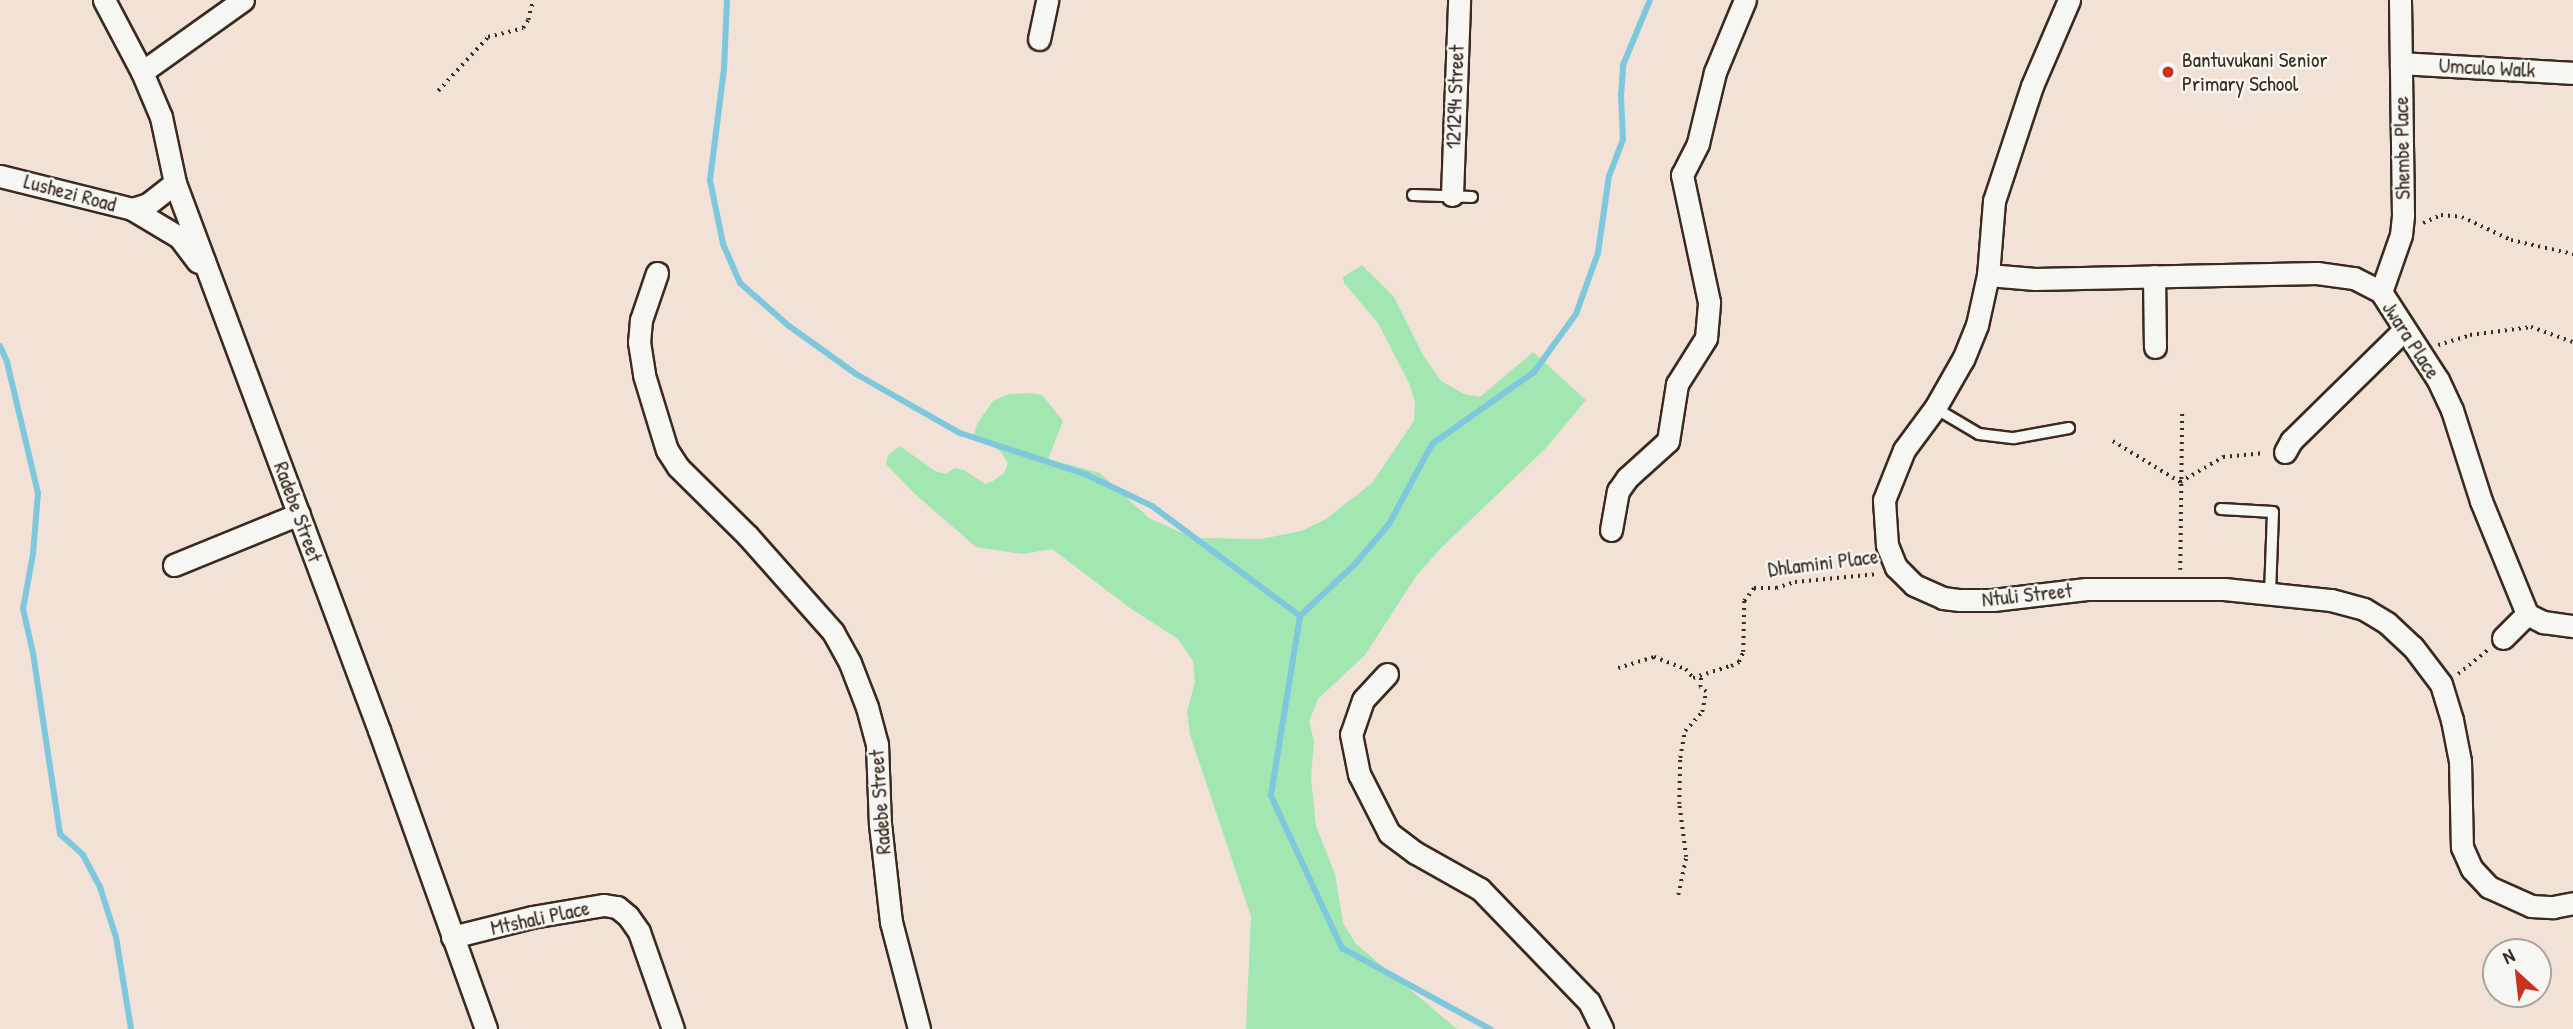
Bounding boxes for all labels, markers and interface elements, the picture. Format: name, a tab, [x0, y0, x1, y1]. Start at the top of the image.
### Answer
street label: 121294 Street	[1441, 44, 1469, 150]
place label: Bantuvukani Senior Primary School	[2182, 47, 2328, 97]
street label: Umculo Walk	[2438, 53, 2536, 83]
marker: Bantuvukani Senior Primary School	[2160, 64, 2176, 80]
street label: Shembe Place	[2388, 96, 2416, 200]
street label: Lushezi Road	[21, 169, 119, 217]
street label: Jwara Place	[2377, 297, 2445, 383]
street label: Radebe Street	[268, 458, 328, 566]
street label: Dhlamini Place	[1766, 544, 1880, 582]
street label: Ntuli Street	[1981, 578, 2073, 612]
street label: Radebe Street	[864, 749, 896, 855]
street label: Mtshali Place	[488, 895, 592, 941]
north arrow	[2482, 938, 2552, 1008]
text: N	[2498, 942, 2519, 970]

